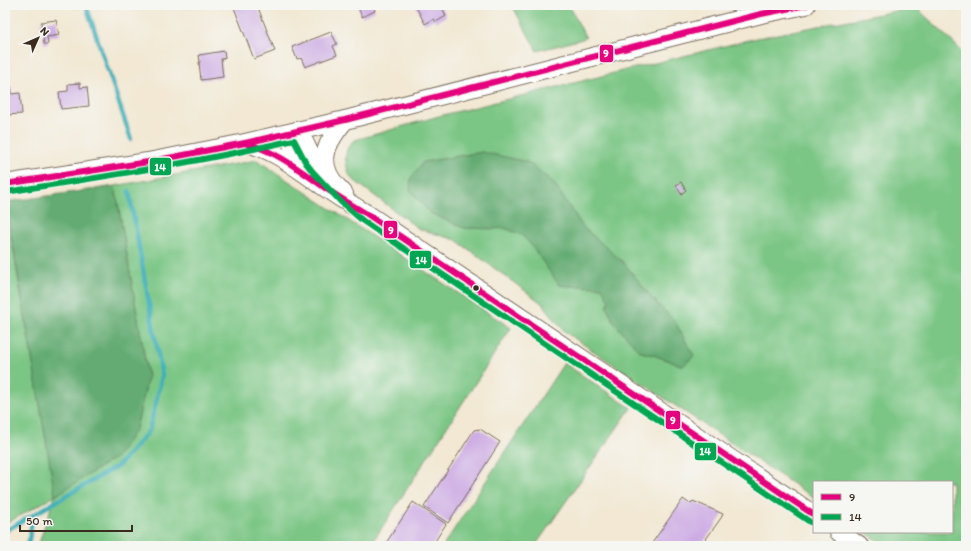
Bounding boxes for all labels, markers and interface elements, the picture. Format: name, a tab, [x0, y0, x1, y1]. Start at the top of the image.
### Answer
north arrow	[18, 18, 58, 58]
text: N	[37, 24, 52, 39]
line badge: 9	[599, 44, 614, 63]
text: 9	[603, 47, 609, 60]
line badge: 14	[149, 157, 172, 176]
text: 14	[154, 161, 166, 174]
line badge: 9	[383, 220, 398, 239]
text: 9	[388, 224, 394, 237]
line badge: 14	[409, 250, 432, 269]
text: 14	[415, 254, 427, 267]
unlabelled marker	[471, 283, 481, 293]
line badge: 9	[665, 410, 681, 430]
text: 9	[670, 414, 676, 427]
line badge: 14	[694, 442, 717, 461]
text: 14	[699, 445, 711, 458]
legend	[813, 481, 953, 533]
text: 9	[849, 490, 855, 504]
scale bar	[20, 507, 132, 533]
text: 14	[849, 510, 862, 524]
text: 50 m	[26, 514, 52, 528]

